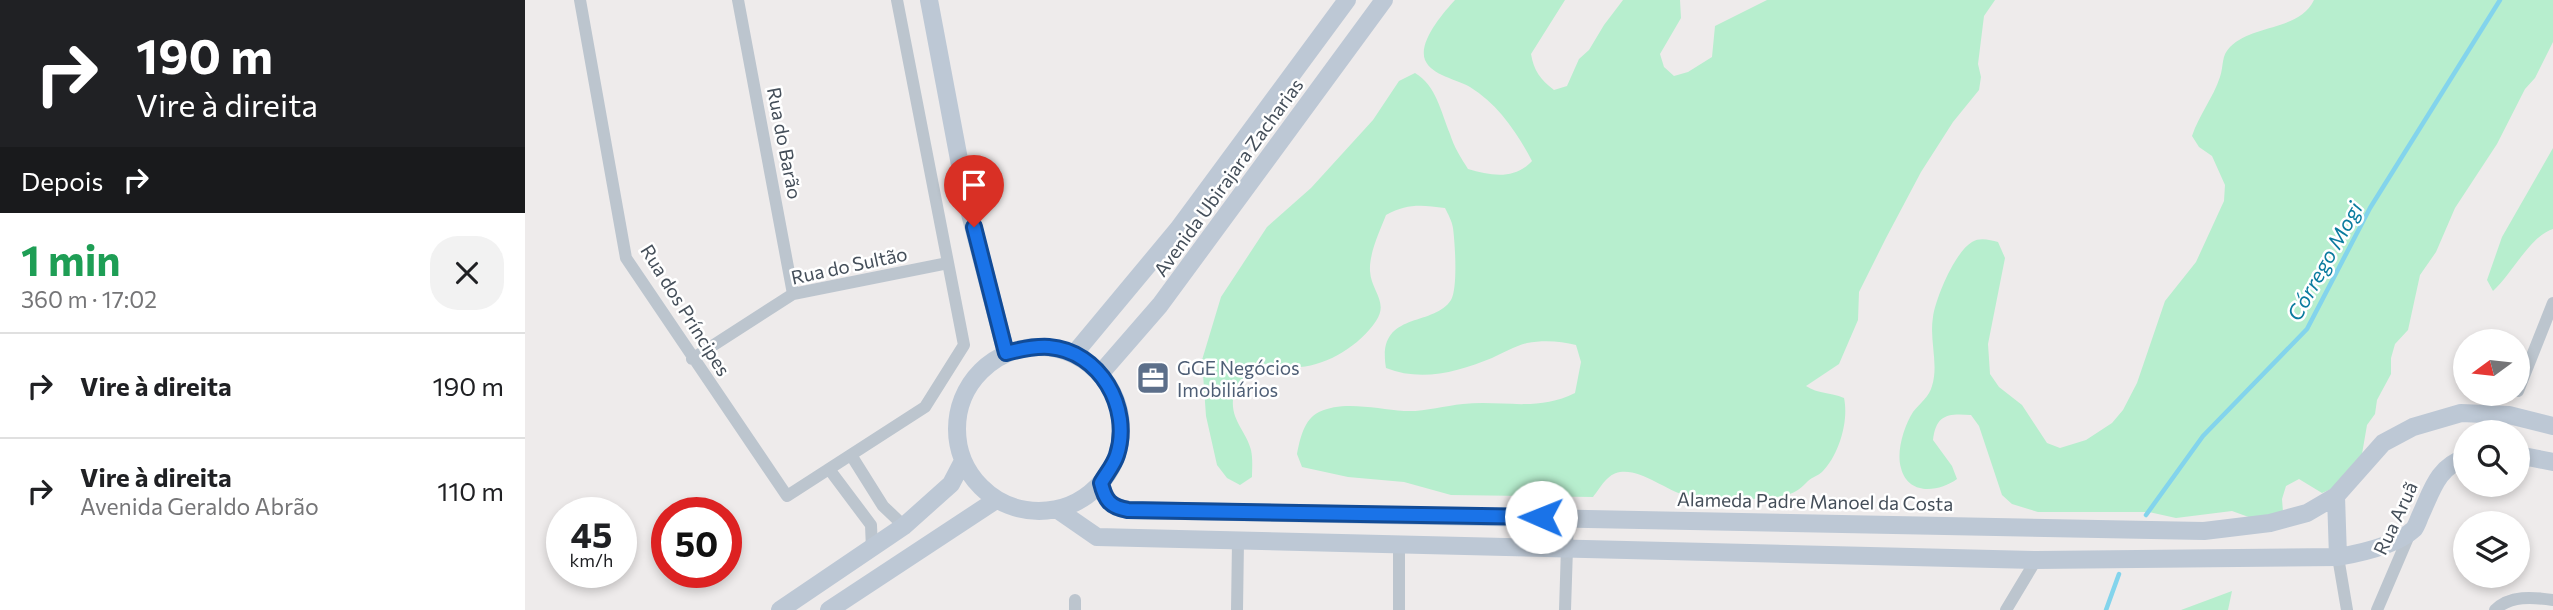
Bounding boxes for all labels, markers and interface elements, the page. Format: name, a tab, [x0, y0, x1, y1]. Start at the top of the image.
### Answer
text: 190 m	[136, 24, 273, 84]
icon: right	[21, 28, 112, 119]
street label: Avenida Ubirajara Zacharias	[1148, 73, 1308, 281]
text: Vire à direita	[136, 84, 318, 124]
street label: Rua do Barão	[763, 85, 807, 201]
pin	[944, 155, 1004, 227]
icon: right	[117, 161, 155, 199]
text: Depois	[21, 165, 103, 196]
icon: arrive	[955, 166, 993, 204]
water label: Córrego Mogi	[2281, 197, 2367, 325]
text: 1 min	[21, 233, 121, 285]
button: close	[430, 236, 504, 310]
street label: Rua dos Príncipes	[636, 240, 736, 380]
street label: Rua do Sultão	[789, 241, 909, 289]
text: 360 m · 17:02	[21, 285, 157, 313]
north arrow	[2453, 329, 2531, 406]
map controls	[2453, 329, 2530, 588]
place label: GGE Negócios Imobiliários	[1177, 356, 1300, 401]
office icon: GGE Negócios Imobiliários	[1134, 359, 1172, 397]
icon: right	[21, 367, 59, 405]
text: Vire à direita	[80, 370, 232, 401]
text: 190 m	[432, 370, 504, 401]
button: search	[2453, 420, 2530, 497]
text: Vire à direita	[80, 461, 232, 492]
icon: right	[21, 472, 59, 510]
text: 110 m	[437, 475, 504, 506]
street label: Rua Aruã	[2368, 478, 2422, 558]
position arrow	[1504, 480, 1578, 554]
street label: Alameda Padre Manoel da Costa	[1677, 487, 1953, 515]
text: Avenida Geraldo Abrão	[80, 492, 319, 520]
speed limit sign: 50	[651, 497, 742, 588]
button: layers	[2453, 511, 2530, 588]
text: 45	[571, 512, 612, 555]
text: km/h	[570, 549, 613, 571]

